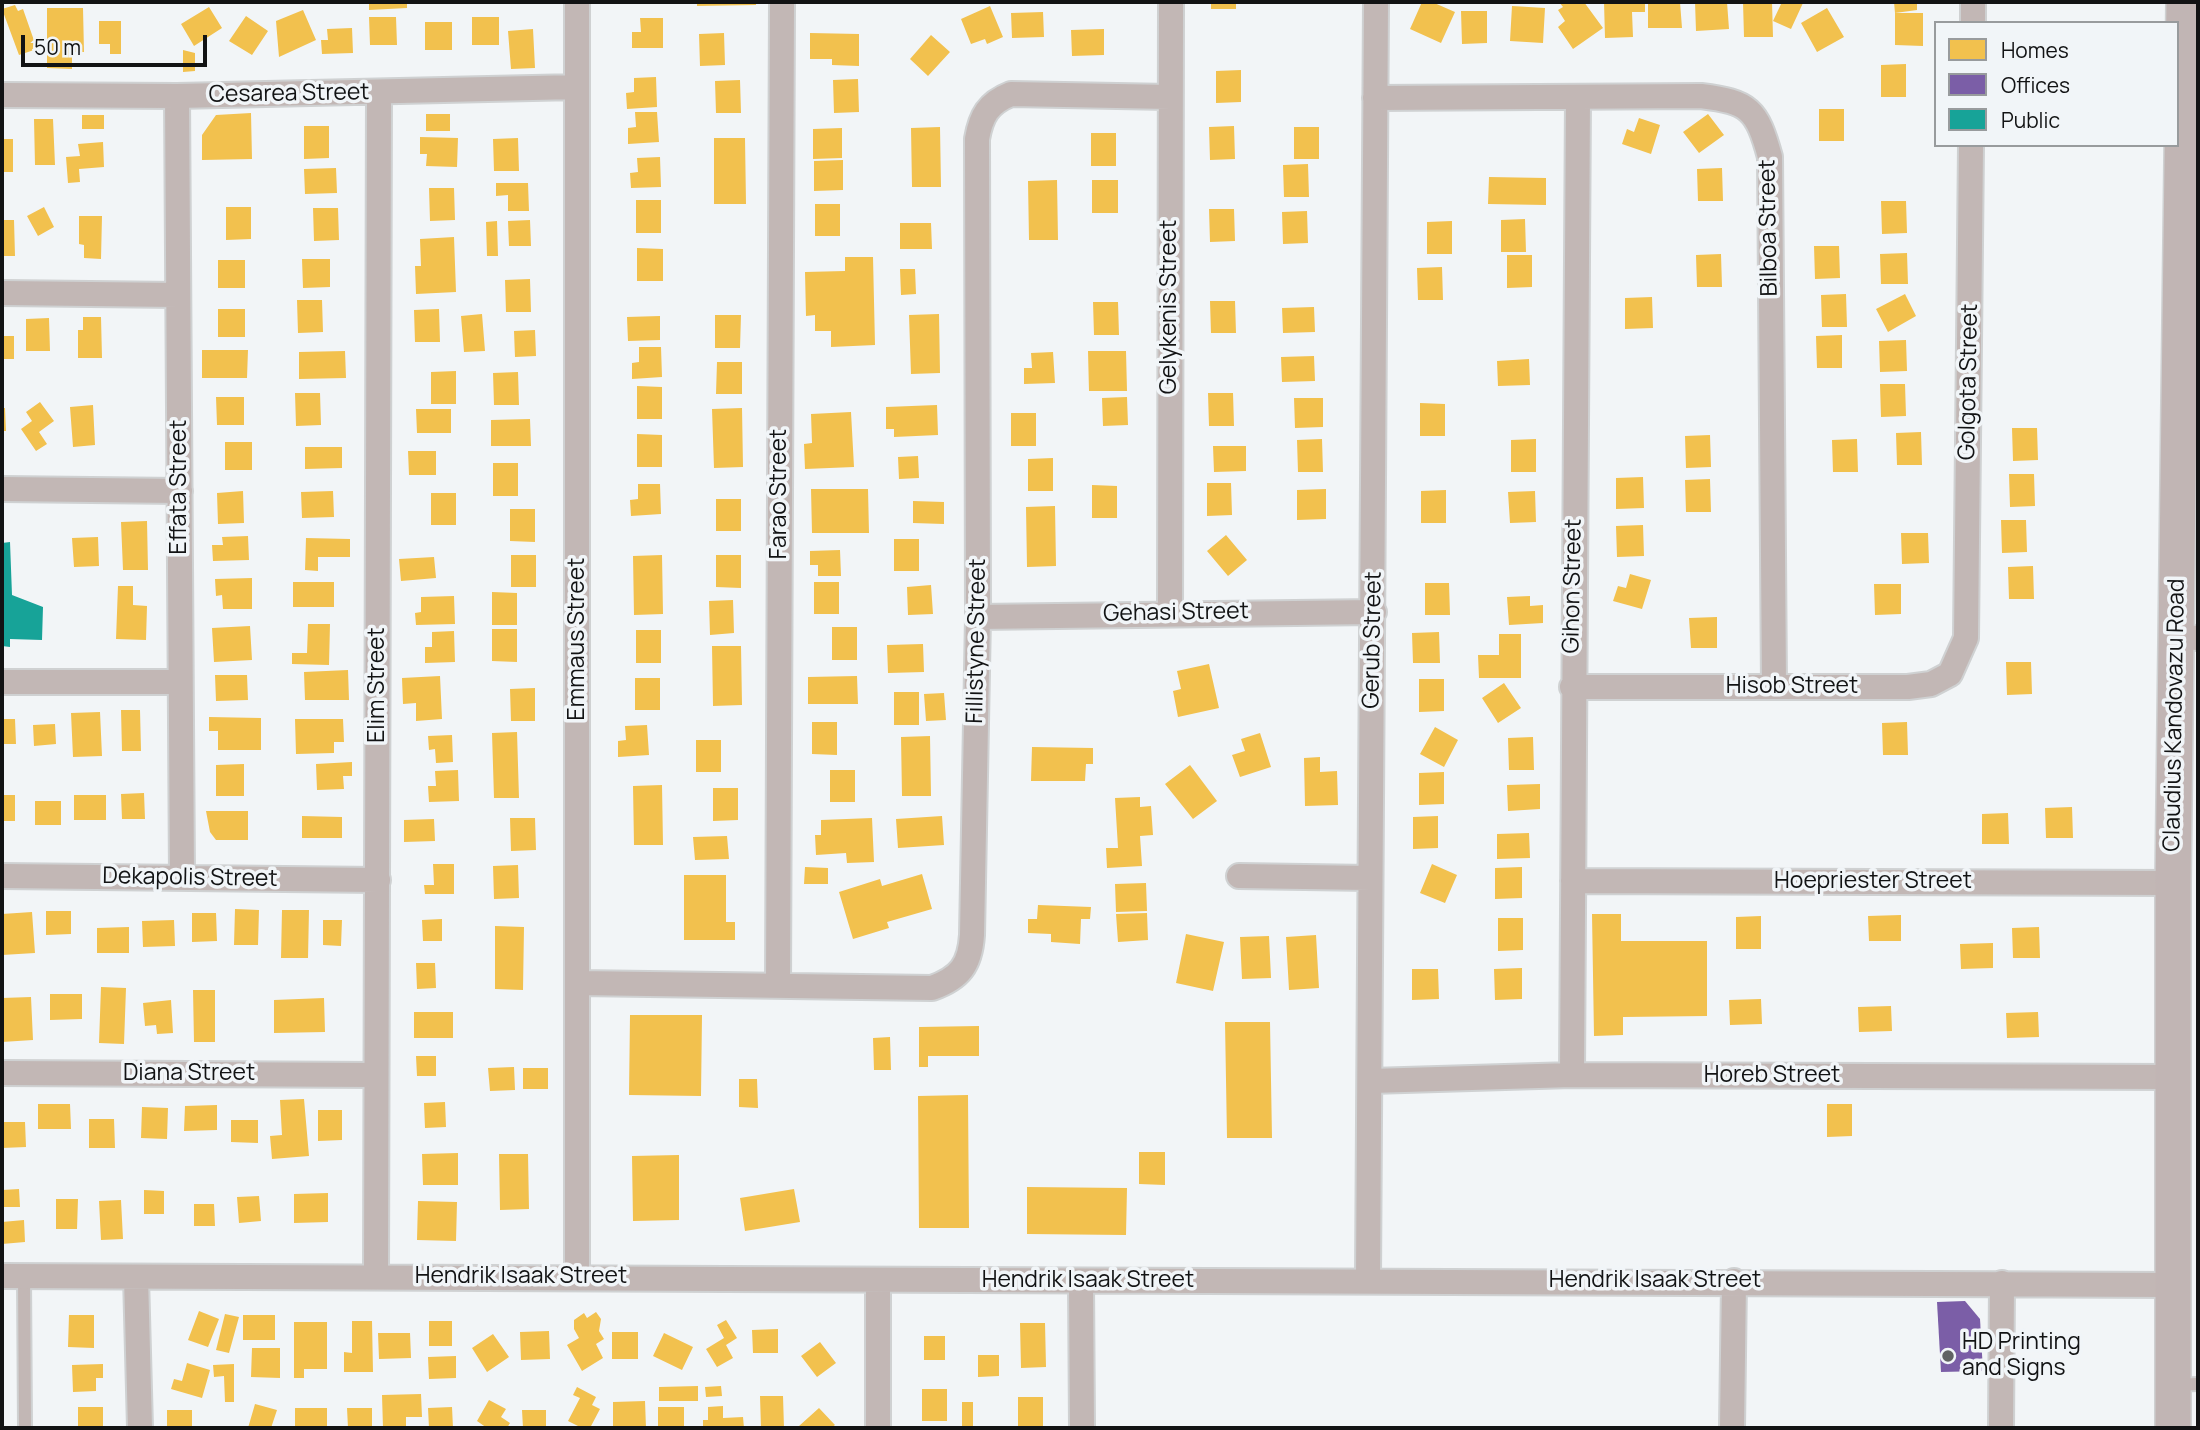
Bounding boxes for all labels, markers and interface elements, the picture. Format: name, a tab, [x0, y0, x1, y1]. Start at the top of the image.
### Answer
scale bar	[24, 21, 210, 65]
legend	[1934, 21, 2179, 147]
text: 50 m	[34, 33, 81, 61]
text: Homes	[2001, 36, 2069, 64]
text: Offices	[2001, 71, 2070, 99]
street label: Cesarea Street	[208, 79, 370, 109]
text: Public	[2001, 106, 2060, 134]
street label: Bilboa Street	[1754, 159, 1784, 297]
street label: Gelykenis Street	[1156, 220, 1184, 394]
street label: Golgota Street	[1954, 303, 1984, 461]
street label: Effata Street	[166, 420, 194, 554]
street label: Farao Street	[766, 429, 794, 559]
street label: Gihon Street	[1558, 518, 1588, 654]
street label: Emmaus Street	[564, 558, 592, 720]
street label: Fillistyne Street	[962, 558, 992, 724]
street label: Gerub Street	[1358, 571, 1388, 709]
street label: Claudius Kandovazu Road	[2159, 578, 2191, 852]
street label: Gehasi Street	[1103, 598, 1249, 628]
street label: Elim Street	[364, 627, 392, 743]
street label: Hisob Street	[1726, 673, 1858, 701]
street label: Dekapolis Street	[102, 863, 278, 893]
street label: Hoepriester Street	[1774, 868, 1972, 896]
street label: Diana Street	[123, 1060, 255, 1088]
street label: Horeb Street	[1704, 1062, 1840, 1090]
street label: Hendrik Isaak Street	[415, 1263, 627, 1291]
street label: Hendrik Isaak Street	[982, 1267, 1194, 1295]
street label: Hendrik Isaak Street	[1549, 1267, 1761, 1295]
place label: HD Printing and Signs	[1962, 1329, 2081, 1383]
marker: HD Printing and Signs	[1940, 1348, 1956, 1364]

